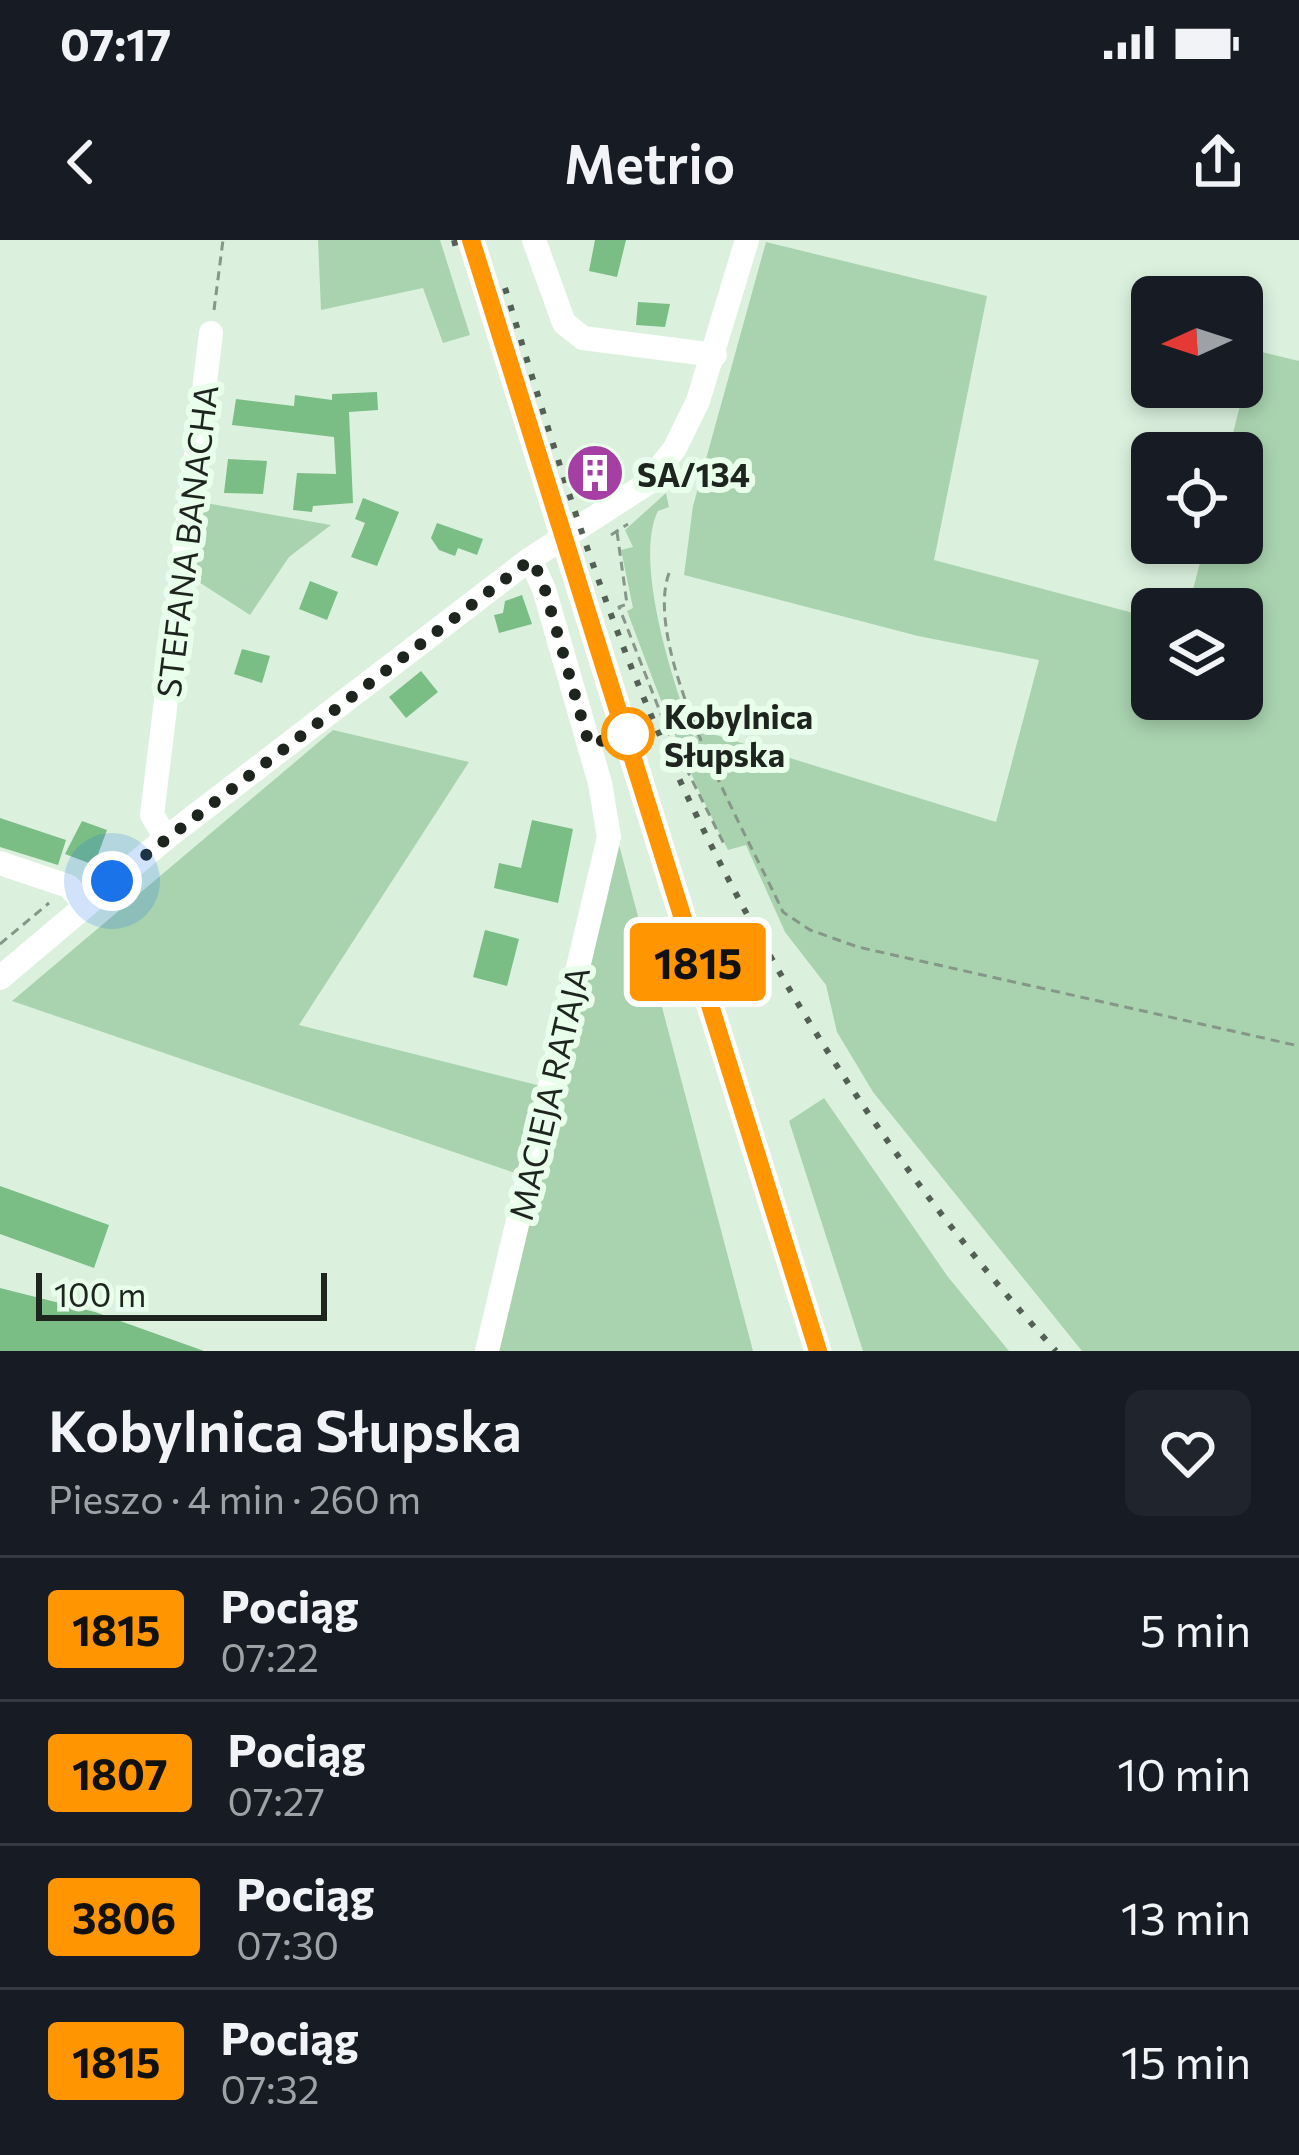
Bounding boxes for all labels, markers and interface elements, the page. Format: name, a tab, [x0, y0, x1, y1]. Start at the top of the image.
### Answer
text: 07:17	[60, 15, 171, 70]
icon: back	[48, 129, 114, 195]
text: Metrio	[564, 129, 735, 195]
icon: share	[1185, 129, 1251, 195]
north arrow	[1131, 276, 1263, 408]
map controls	[1131, 276, 1263, 720]
street label: STEFANA BANACHA	[146, 382, 226, 700]
button: locate	[1131, 432, 1263, 564]
building icon: SA/134	[564, 442, 626, 504]
place label: SA/134	[637, 453, 750, 494]
button: layers	[1131, 588, 1263, 720]
place label: Kobylnica Słupska	[664, 695, 813, 774]
marker: Kobylnica Słupska	[603, 709, 653, 759]
your location	[82, 851, 142, 911]
line badge: 1815	[614, 923, 782, 1001]
text: 1815	[654, 936, 742, 988]
street label: MACIEJA RATAJA	[499, 962, 597, 1224]
scale bar	[36, 1267, 327, 1320]
text: 100 m	[54, 1273, 146, 1314]
button: heart	[1125, 1390, 1251, 1516]
text: Kobylnica Słupska	[48, 1394, 522, 1464]
text: Pieszo · 4 min · 260 m	[48, 1474, 421, 1522]
text: Pociąg	[220, 1577, 359, 1632]
text: 5 min	[1140, 1601, 1251, 1656]
text: 1815	[72, 1603, 160, 1655]
text: 07:22	[220, 1632, 319, 1680]
text: Pociąg	[228, 1721, 366, 1776]
text: 10 min	[1117, 1745, 1251, 1800]
text: 1807	[72, 1747, 168, 1799]
text: 07:27	[228, 1776, 325, 1824]
text: Pociąg	[236, 1865, 375, 1920]
text: 13 min	[1121, 1889, 1251, 1944]
text: 3806	[72, 1891, 176, 1943]
text: 07:30	[236, 1920, 339, 1968]
text: Pociąg	[220, 2009, 359, 2064]
text: 15 min	[1121, 2033, 1251, 2088]
text: 1815	[72, 2035, 160, 2087]
text: 07:32	[220, 2064, 319, 2112]

